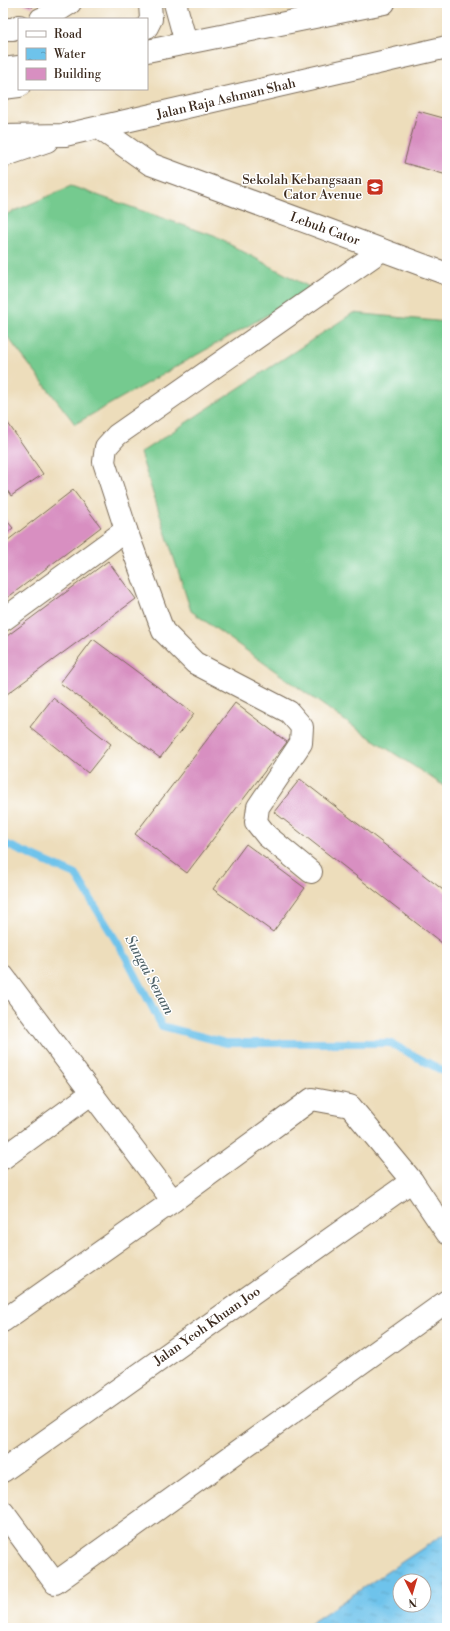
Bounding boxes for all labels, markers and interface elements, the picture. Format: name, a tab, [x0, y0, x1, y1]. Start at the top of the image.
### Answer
legend	[18, 18, 148, 90]
text: Road	[54, 27, 82, 42]
text: Water	[53, 47, 86, 62]
text: Building	[53, 67, 102, 82]
street label: Jalan Raja Ashman Shah	[154, 75, 297, 123]
place label: Sekolah Kebangsaan Cator Avenue	[242, 172, 362, 203]
school or university icon: Sekolah Kebangsaan Cator Avenue	[365, 177, 385, 197]
street label: Lebuh Cator	[288, 209, 363, 249]
water label: Sungai Senam	[121, 932, 178, 1018]
street label: Jalan Yeoh Khuan Joo	[150, 1283, 263, 1369]
north arrow	[392, 1573, 432, 1613]
text: N	[408, 1595, 418, 1609]

